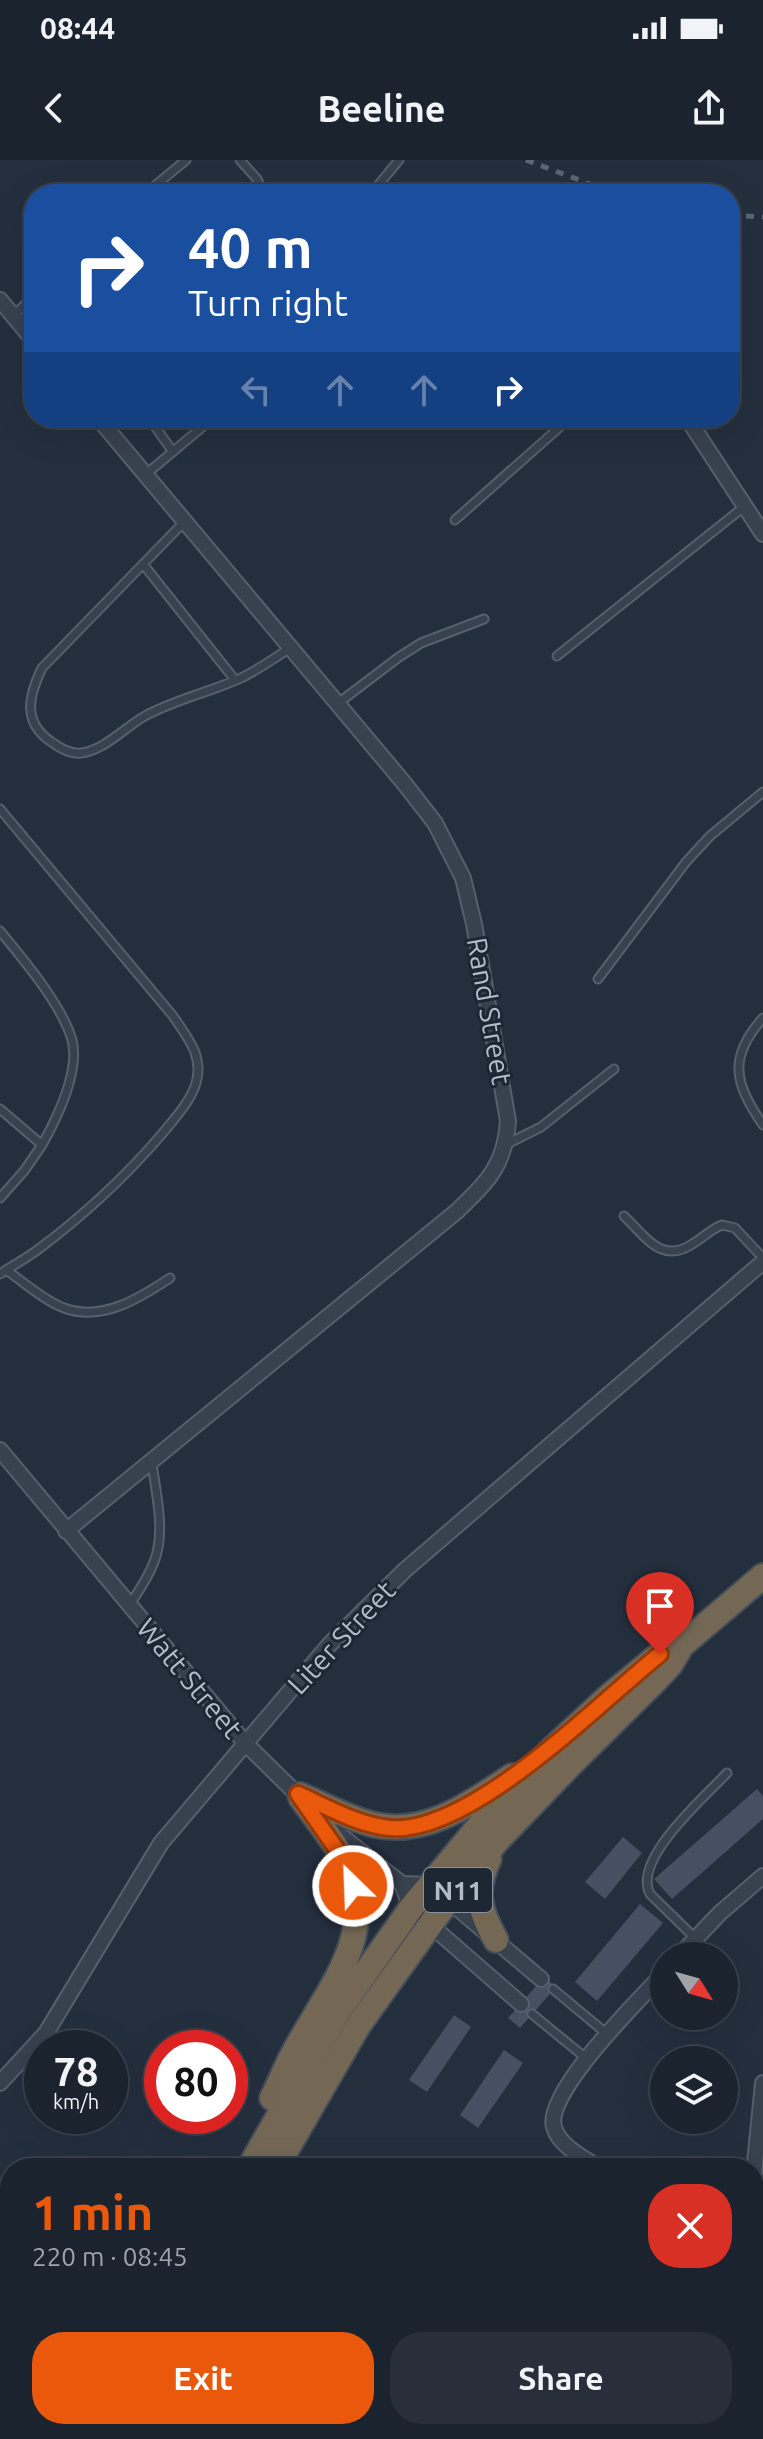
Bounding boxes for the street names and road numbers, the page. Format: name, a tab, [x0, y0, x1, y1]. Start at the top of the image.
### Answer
street label: Rand Street	[462, 935, 518, 1087]
street label: Liter Street	[281, 1574, 401, 1700]
street label: Watt Street	[131, 1612, 249, 1744]
road number: N11	[424, 1868, 492, 1912]

